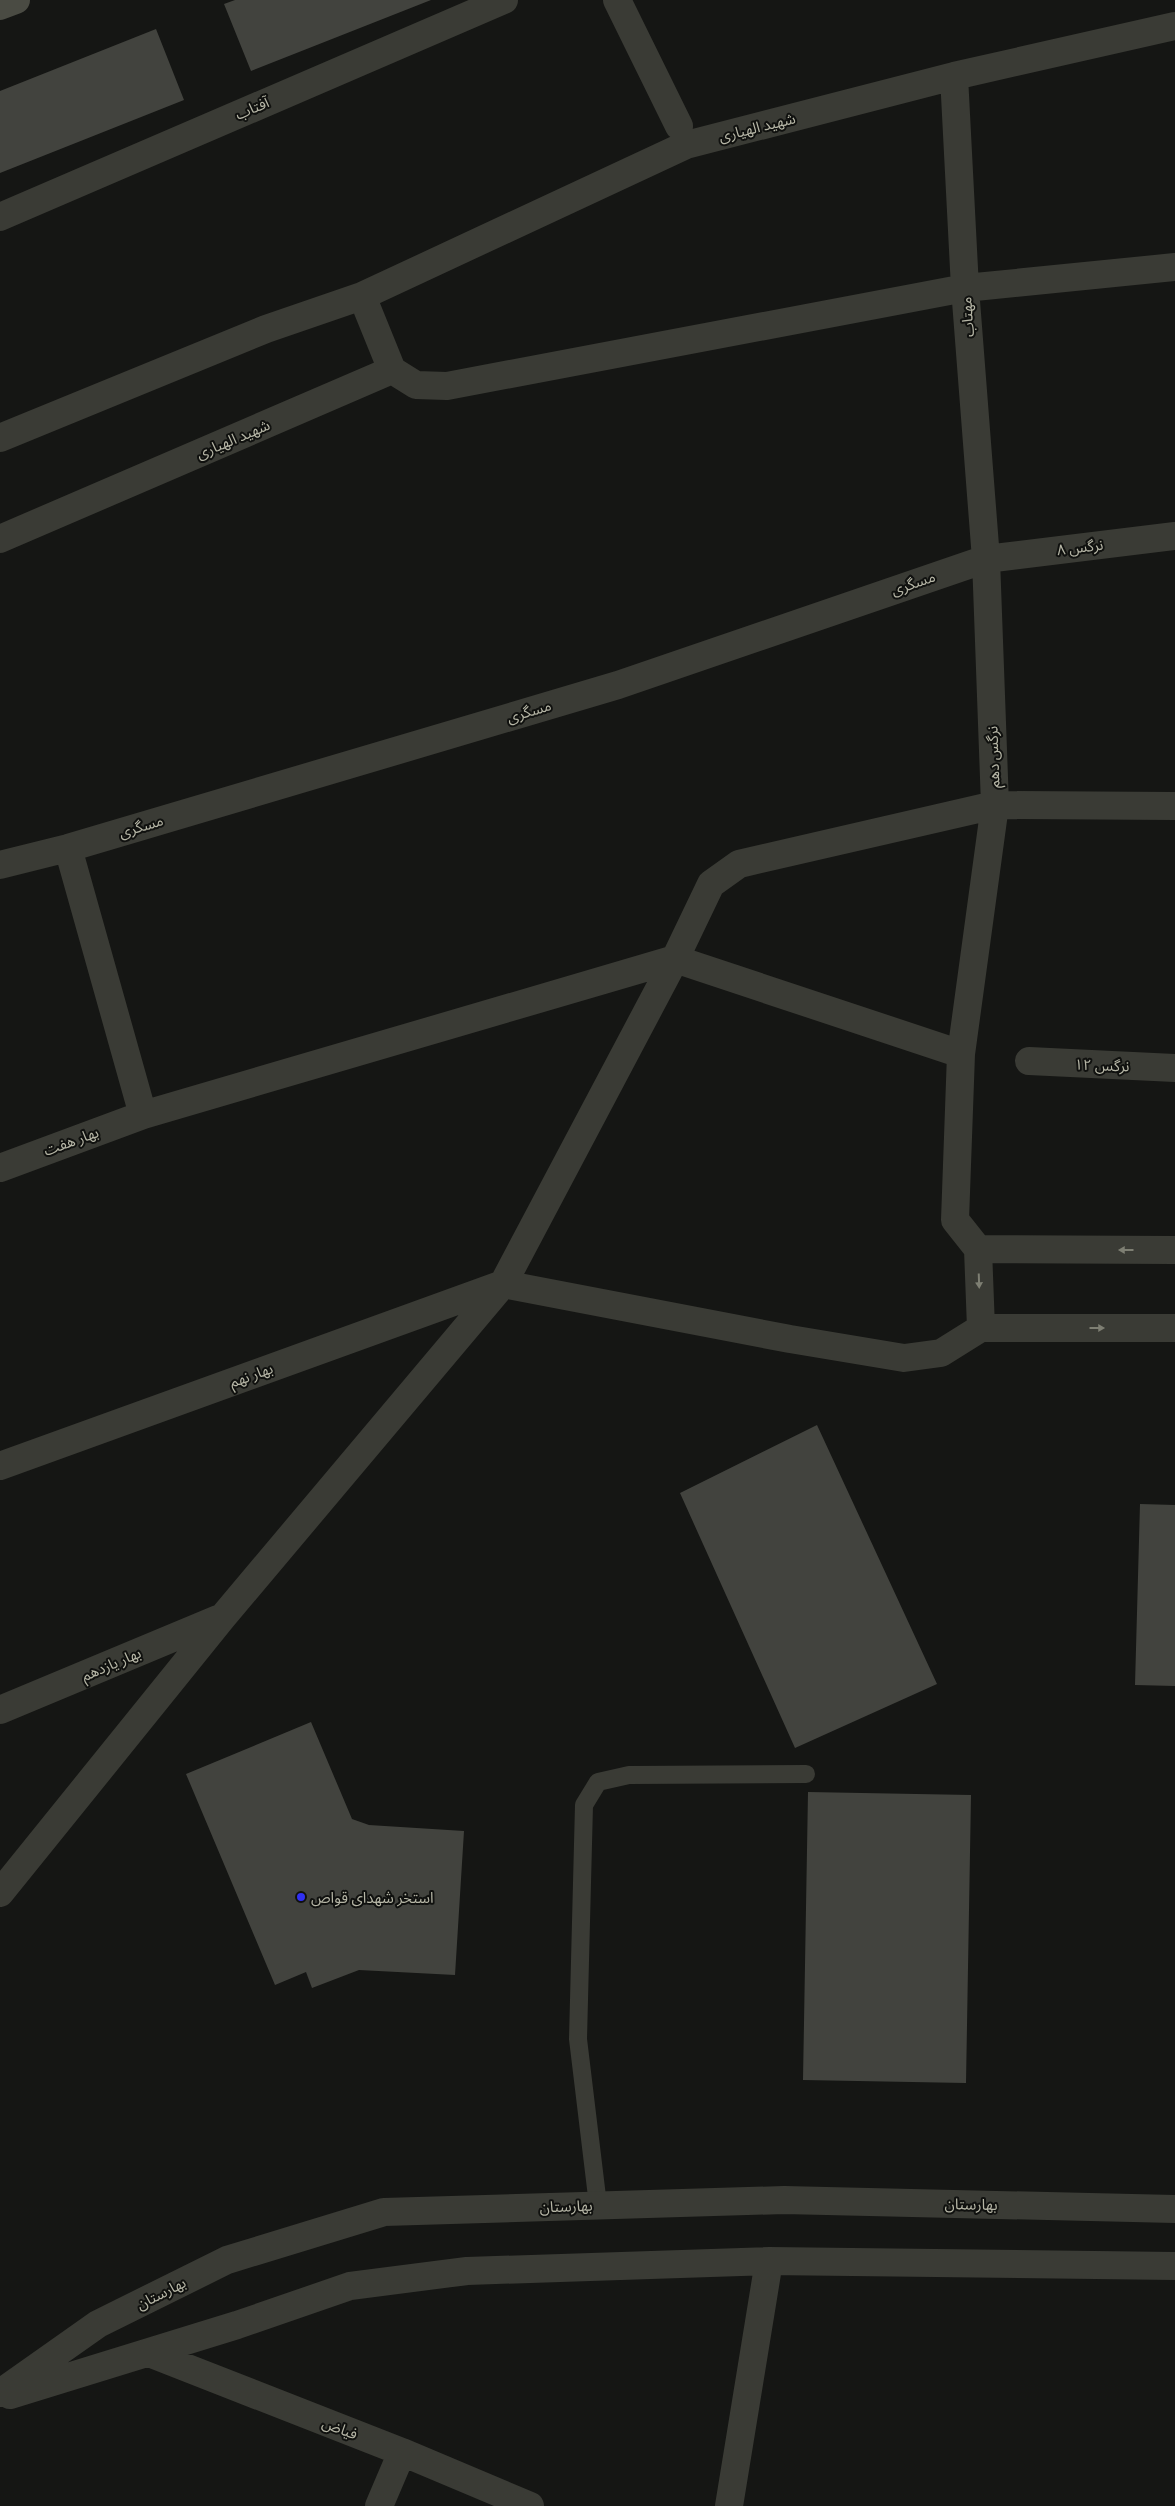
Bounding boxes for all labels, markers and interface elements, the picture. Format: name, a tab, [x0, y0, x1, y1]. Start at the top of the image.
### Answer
street label: آفتاب	[233, 93, 272, 123]
street label: شهید الهیاری	[717, 109, 798, 146]
street label: مهتاب	[957, 296, 978, 338]
street label: شهید الهیاری	[194, 416, 273, 463]
street label: نرگس ۸	[1056, 536, 1104, 559]
street label: مسگری	[889, 568, 938, 599]
street label: مسگری	[505, 696, 554, 727]
street label: نرگس دهم	[983, 726, 1006, 788]
street label: مسگری	[117, 811, 166, 842]
street label: نرگس ۱۲	[1074, 1056, 1130, 1075]
street label: بهار هفت	[41, 1123, 101, 1160]
one-way arrow	[1118, 1246, 1134, 1254]
one-way arrow	[976, 1273, 984, 1289]
one-way arrow	[1089, 1324, 1105, 1332]
street label: بهار نهم	[227, 1359, 276, 1394]
street label: بهار یازدهم	[79, 1644, 145, 1687]
place label: استخر شهدای قواص	[311, 1889, 434, 1907]
marker: استخر شهدای قواص	[295, 1891, 307, 1903]
street label: بهارستان	[944, 2195, 998, 2214]
street label: بهارستان	[539, 2197, 593, 2216]
street label: بهارستان	[134, 2273, 189, 2314]
street label: فیاض	[320, 2414, 360, 2443]

